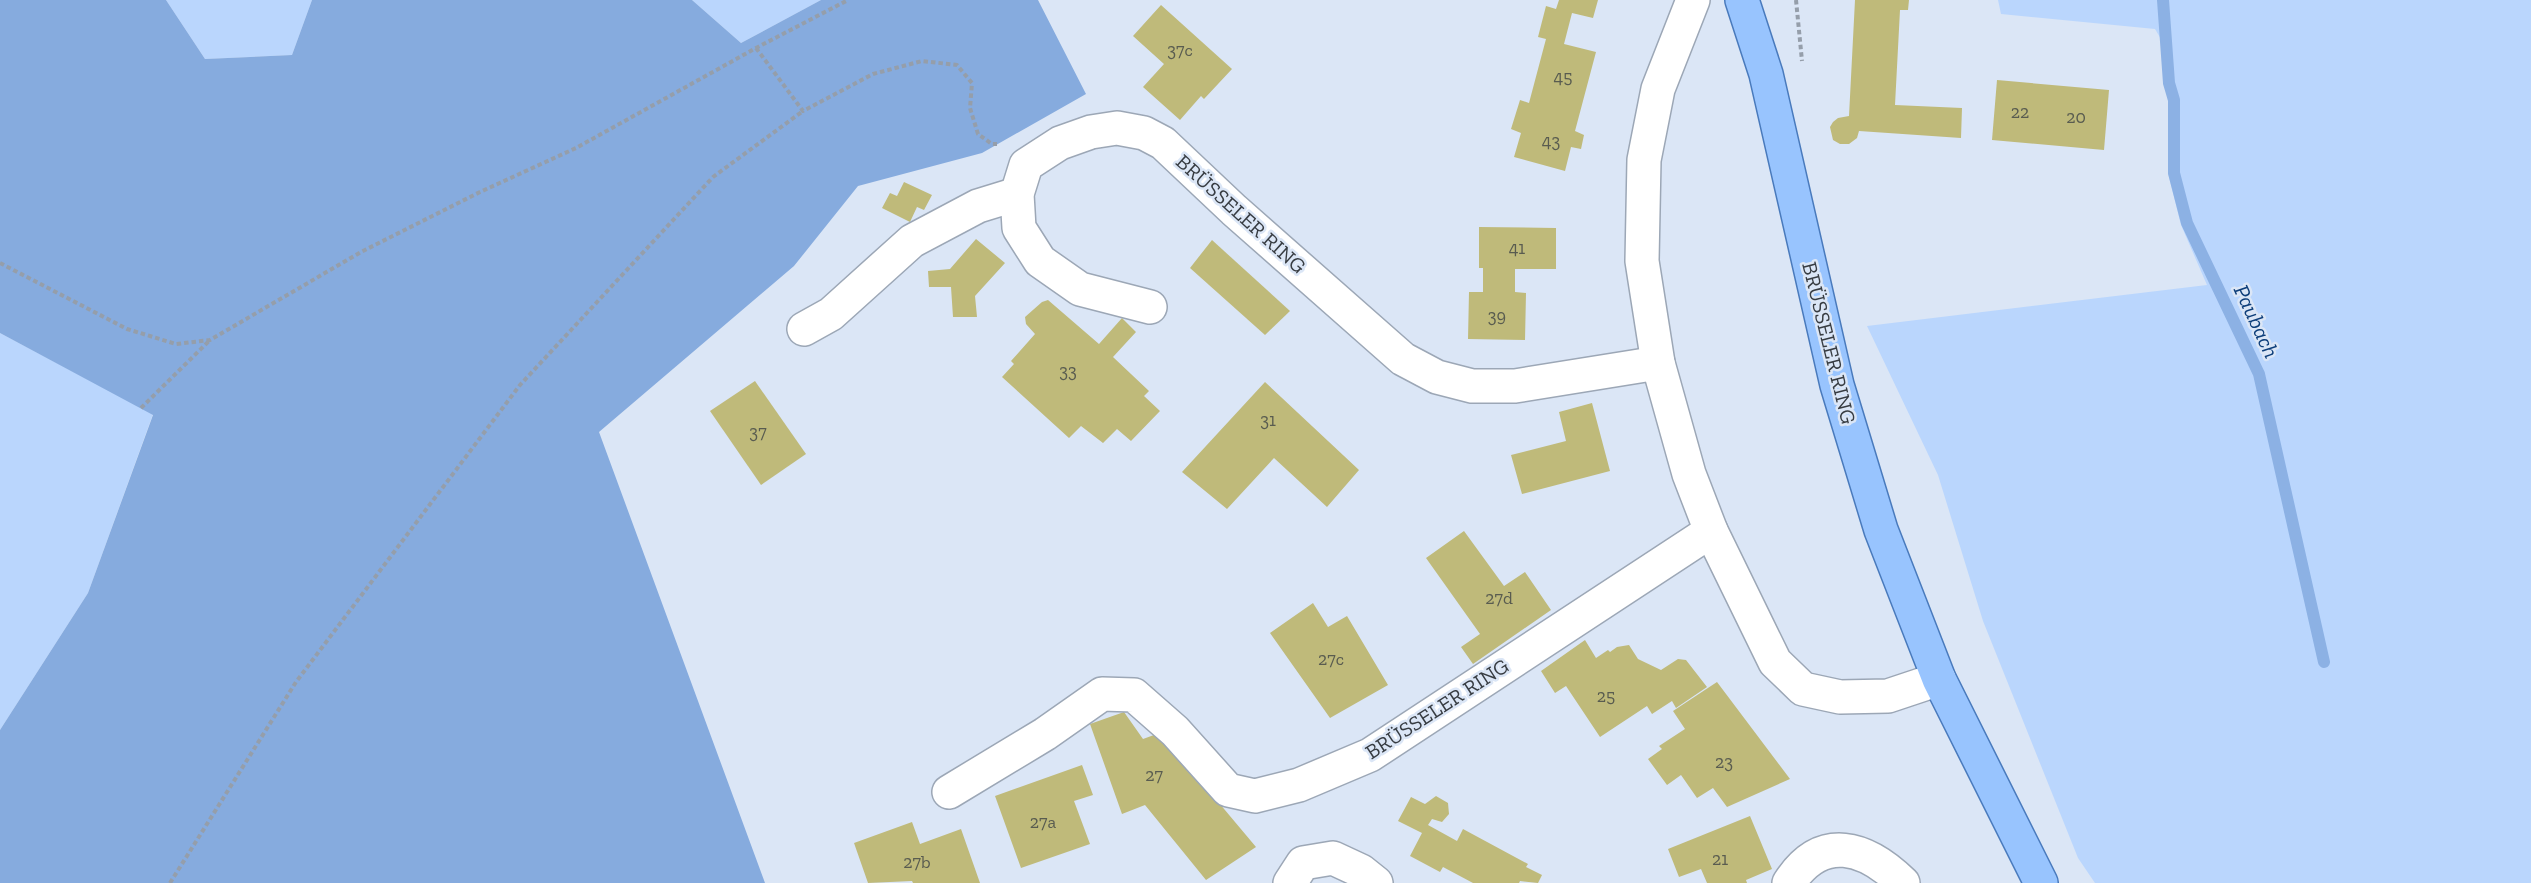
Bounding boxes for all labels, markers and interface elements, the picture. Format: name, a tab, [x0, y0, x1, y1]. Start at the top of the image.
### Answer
house number: 37c	[1167, 39, 1193, 61]
house number: 45	[1554, 66, 1572, 88]
house number: 22	[2011, 101, 2029, 123]
house number: 20	[2066, 106, 2086, 128]
house number: 43	[1542, 130, 1560, 152]
street label: BRÜSSELER RING	[1171, 149, 1311, 279]
house number: 41	[1509, 237, 1525, 259]
street label: BRÜSSELER RING	[1797, 259, 1862, 427]
water label: Paubach	[2228, 280, 2285, 362]
house number: 39	[1488, 305, 1506, 327]
house number: 33	[1059, 360, 1077, 382]
house number: 31	[1260, 409, 1276, 431]
house number: 37	[749, 421, 767, 443]
house number: 27d	[1485, 587, 1513, 609]
house number: 27c	[1318, 648, 1344, 670]
street label: BRÜSSELER RING	[1360, 653, 1513, 764]
house number: 25	[1597, 685, 1615, 707]
house number: 23	[1715, 751, 1733, 773]
house number: 27	[1145, 764, 1163, 786]
house number: 27a	[1030, 811, 1057, 833]
house number: 21	[1712, 848, 1728, 870]
house number: 27b	[903, 851, 931, 873]

